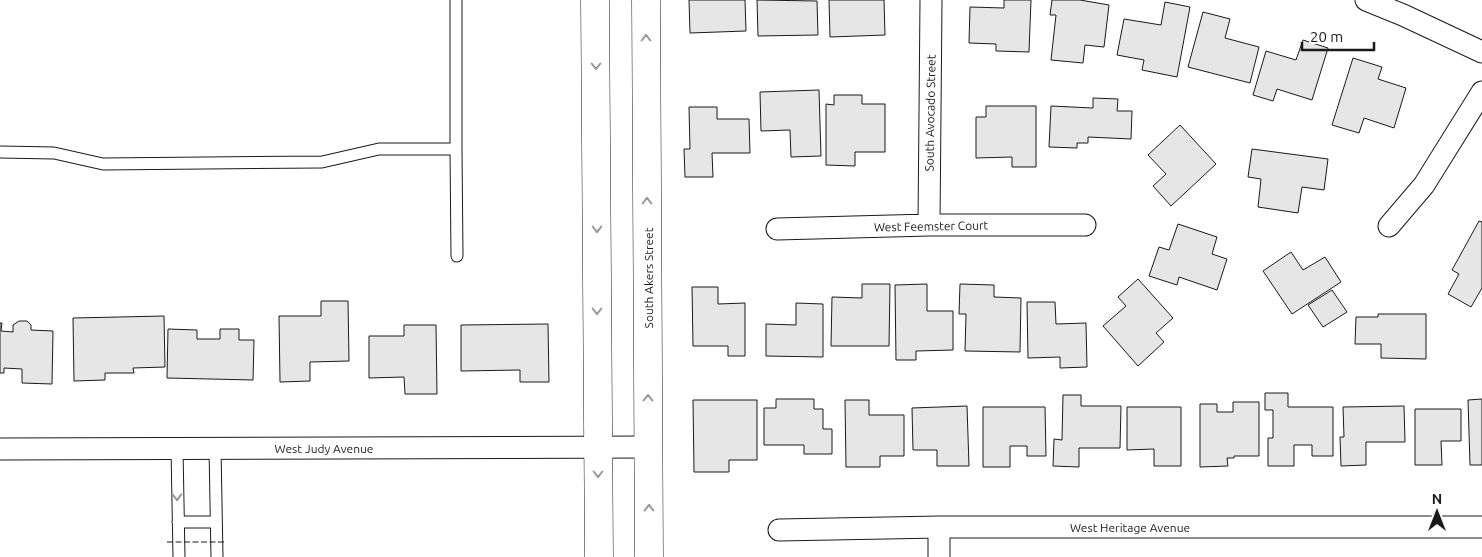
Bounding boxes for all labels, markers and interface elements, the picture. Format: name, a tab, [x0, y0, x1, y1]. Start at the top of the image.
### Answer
scale bar	[1302, 20, 1374, 52]
text: 20 m	[1310, 28, 1343, 45]
one-way arrow	[641, 34, 651, 42]
street label: South Avocado Street	[922, 54, 938, 172]
one-way arrow	[591, 62, 601, 70]
one-way arrow	[642, 196, 652, 204]
street label: West Feemster Court	[874, 218, 989, 233]
one-way arrow	[592, 225, 602, 233]
street label: South Akers Street	[642, 227, 655, 328]
one-way arrow	[592, 308, 602, 316]
one-way arrow	[643, 394, 653, 402]
street label: West Judy Avenue	[275, 442, 373, 455]
one-way arrow	[593, 470, 603, 478]
north arrow	[1412, 487, 1462, 537]
text: N	[1432, 491, 1442, 507]
one-way arrow	[172, 493, 183, 501]
one-way arrow	[644, 504, 654, 512]
street label: West Heritage Avenue	[1070, 521, 1190, 534]

